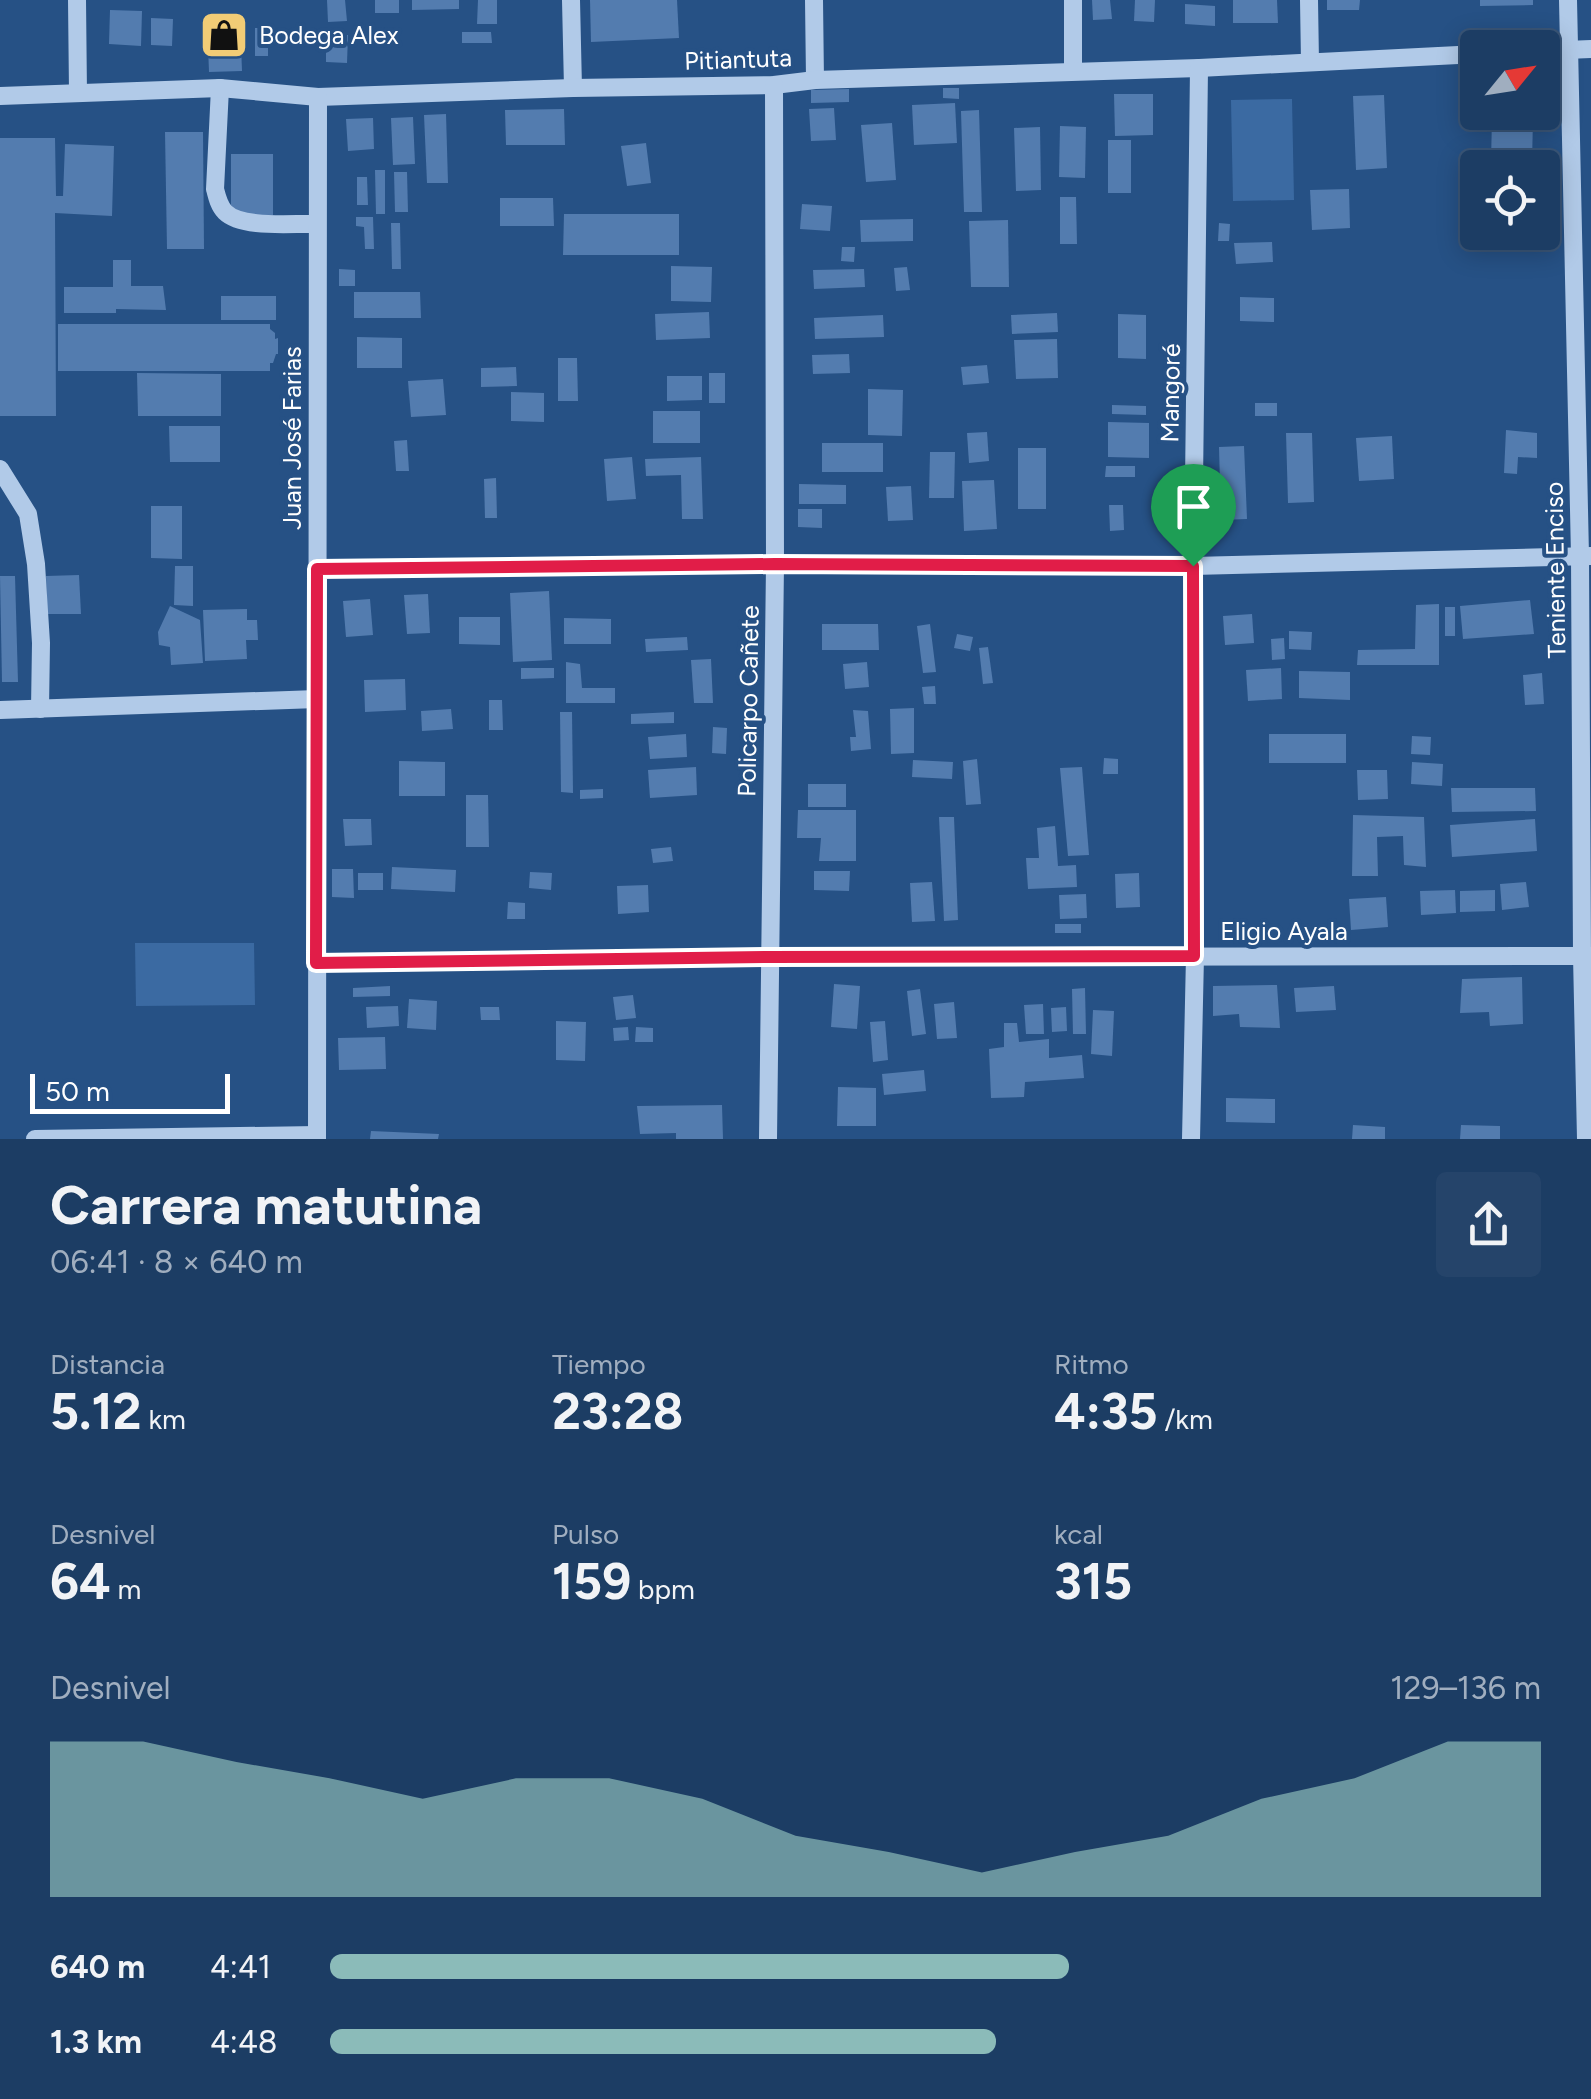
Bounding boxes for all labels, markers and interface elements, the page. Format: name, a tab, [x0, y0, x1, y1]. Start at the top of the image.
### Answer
shop icon: Bodega Alex	[198, 9, 250, 61]
place label: Bodega Alex	[259, 20, 399, 50]
north arrow	[1460, 30, 1560, 130]
map controls	[1460, 30, 1560, 250]
street label: Pitiantuta	[684, 42, 792, 76]
button: locate	[1460, 150, 1560, 250]
street label: Mangoré	[1154, 343, 1186, 443]
street label: Juan José Farias	[277, 346, 307, 530]
pin	[1151, 464, 1236, 567]
icon: arrive	[1166, 479, 1221, 534]
street label: Teniente Enciso	[1538, 481, 1572, 659]
street label: Policarpo Cañete	[731, 605, 765, 797]
street label: Eligio Ayala	[1220, 916, 1348, 946]
scale bar	[30, 1069, 230, 1114]
text: 50 m	[45, 1074, 110, 1108]
text: Carrera matutina	[50, 1172, 482, 1238]
button: share	[1436, 1172, 1541, 1277]
text: 06:41 · 8 × 640 m	[50, 1243, 303, 1281]
text: Distancia	[50, 1347, 165, 1381]
text: Tiempo	[552, 1347, 646, 1381]
text: Ritmo	[1054, 1347, 1129, 1381]
text: 5.12	[50, 1381, 142, 1442]
text: 23:28	[552, 1381, 683, 1442]
text: 4:35	[1054, 1381, 1158, 1442]
text: km	[142, 1402, 186, 1436]
text: /km	[1158, 1402, 1213, 1436]
text: Desnivel	[50, 1517, 155, 1551]
text: Pulso	[552, 1517, 619, 1551]
text: kcal	[1054, 1517, 1103, 1551]
text: 64	[50, 1551, 111, 1612]
text: 159	[552, 1551, 631, 1612]
text: 315	[1054, 1551, 1132, 1612]
text: m	[111, 1572, 141, 1606]
text: bpm	[631, 1572, 695, 1606]
text: Desnivel	[50, 1669, 170, 1707]
text: 129–136 m	[1390, 1669, 1541, 1707]
text: 640 m	[50, 1948, 145, 1986]
text: 4:41	[210, 1948, 271, 1986]
text: 1.3 km	[50, 2023, 142, 2061]
text: 4:48	[210, 2023, 278, 2061]

